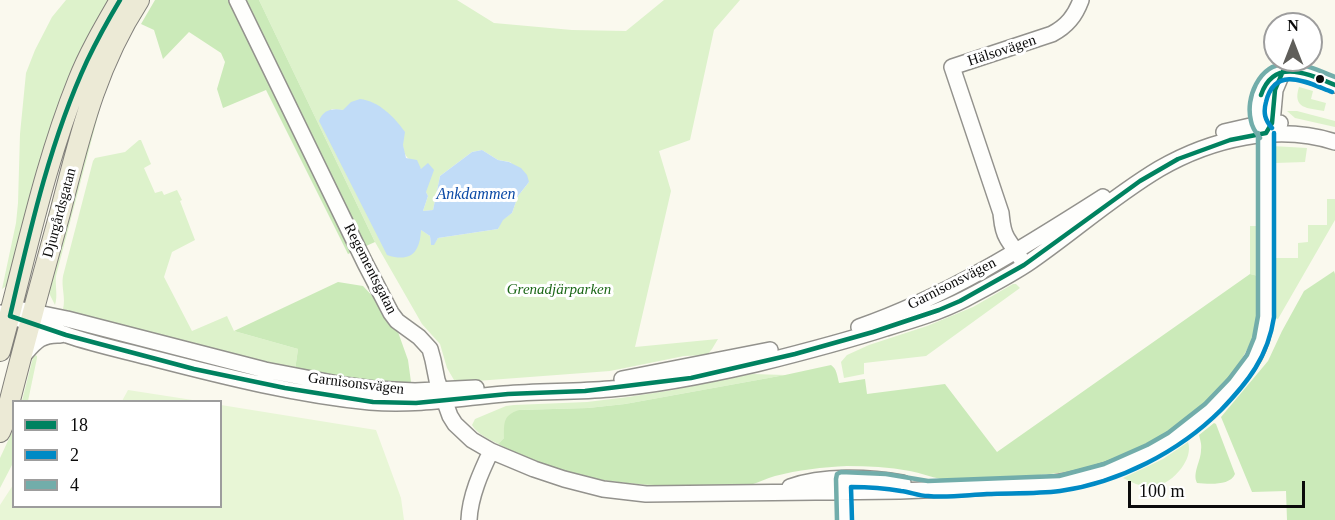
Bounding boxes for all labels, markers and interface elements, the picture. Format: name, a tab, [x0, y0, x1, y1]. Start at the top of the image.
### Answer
north arrow	[1263, 12, 1323, 72]
text: N	[1287, 17, 1299, 34]
street label: Hälsovägen	[966, 31, 1038, 71]
unlabelled marker	[1314, 73, 1326, 85]
street label: Djurgårdsgatan	[39, 166, 81, 260]
water label: Ankdammen	[436, 185, 516, 205]
street label: Regementsgatan	[339, 221, 401, 317]
street label: Garnisonsvägen	[905, 254, 999, 314]
park label: Grenadjärparken	[507, 281, 611, 299]
street label: Garnisonsvägen	[307, 369, 405, 399]
legend	[12, 400, 222, 508]
text: 18	[70, 415, 88, 435]
text: 2	[70, 445, 79, 465]
scale bar	[1131, 469, 1308, 507]
text: 4	[70, 475, 79, 495]
text: 100 m	[1139, 481, 1185, 501]

